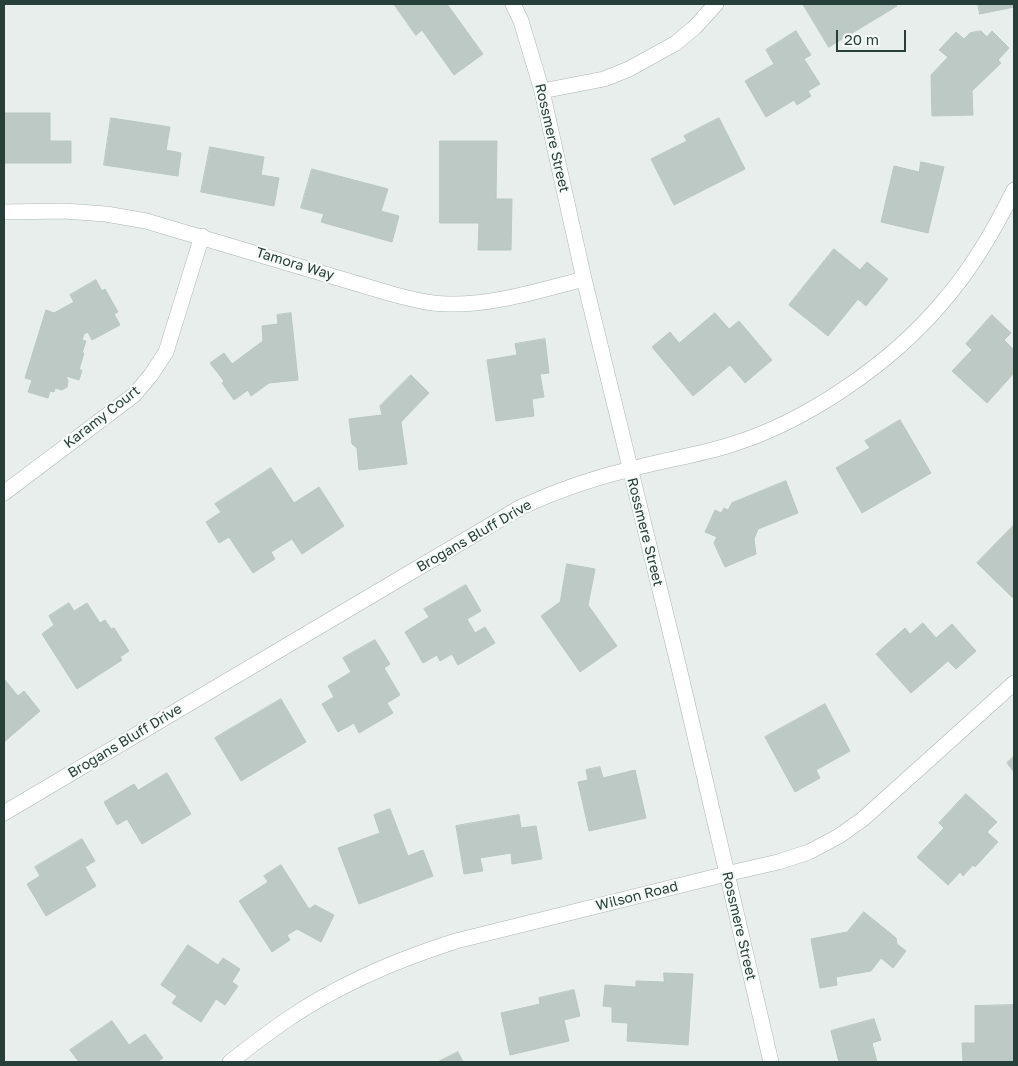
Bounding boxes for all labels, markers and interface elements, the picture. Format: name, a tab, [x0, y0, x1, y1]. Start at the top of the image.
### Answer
scale bar	[838, 20, 908, 52]
text: 20 m	[844, 30, 879, 48]
street label: Rossmere Street	[531, 82, 573, 194]
street label: Tamora Way	[254, 244, 336, 284]
street label: Karamy Court	[61, 382, 143, 452]
street label: Rossmere Street	[623, 476, 667, 588]
street label: Brogans Bluff Drive	[413, 496, 535, 576]
street label: Brogans Bluff Drive	[65, 700, 185, 782]
street label: Rossmere Street	[718, 870, 760, 982]
street label: Wilson Road	[594, 878, 680, 914]

